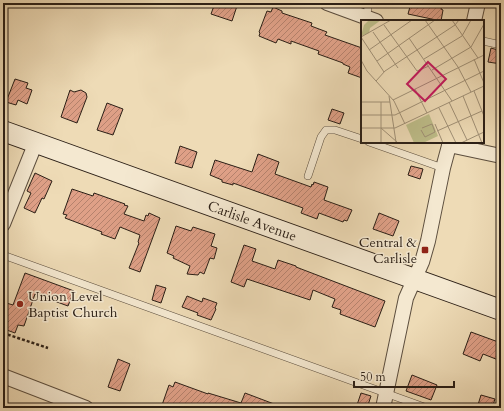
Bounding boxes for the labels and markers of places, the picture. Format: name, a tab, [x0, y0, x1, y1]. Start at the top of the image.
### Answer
place label: Central & Carlisle	[359, 233, 418, 268]
marker: Central & Carlisle	[420, 245, 430, 255]
place label: Union Level Baptist Church	[28, 287, 118, 322]
marker: Union Level Baptist Church	[15, 299, 25, 309]

